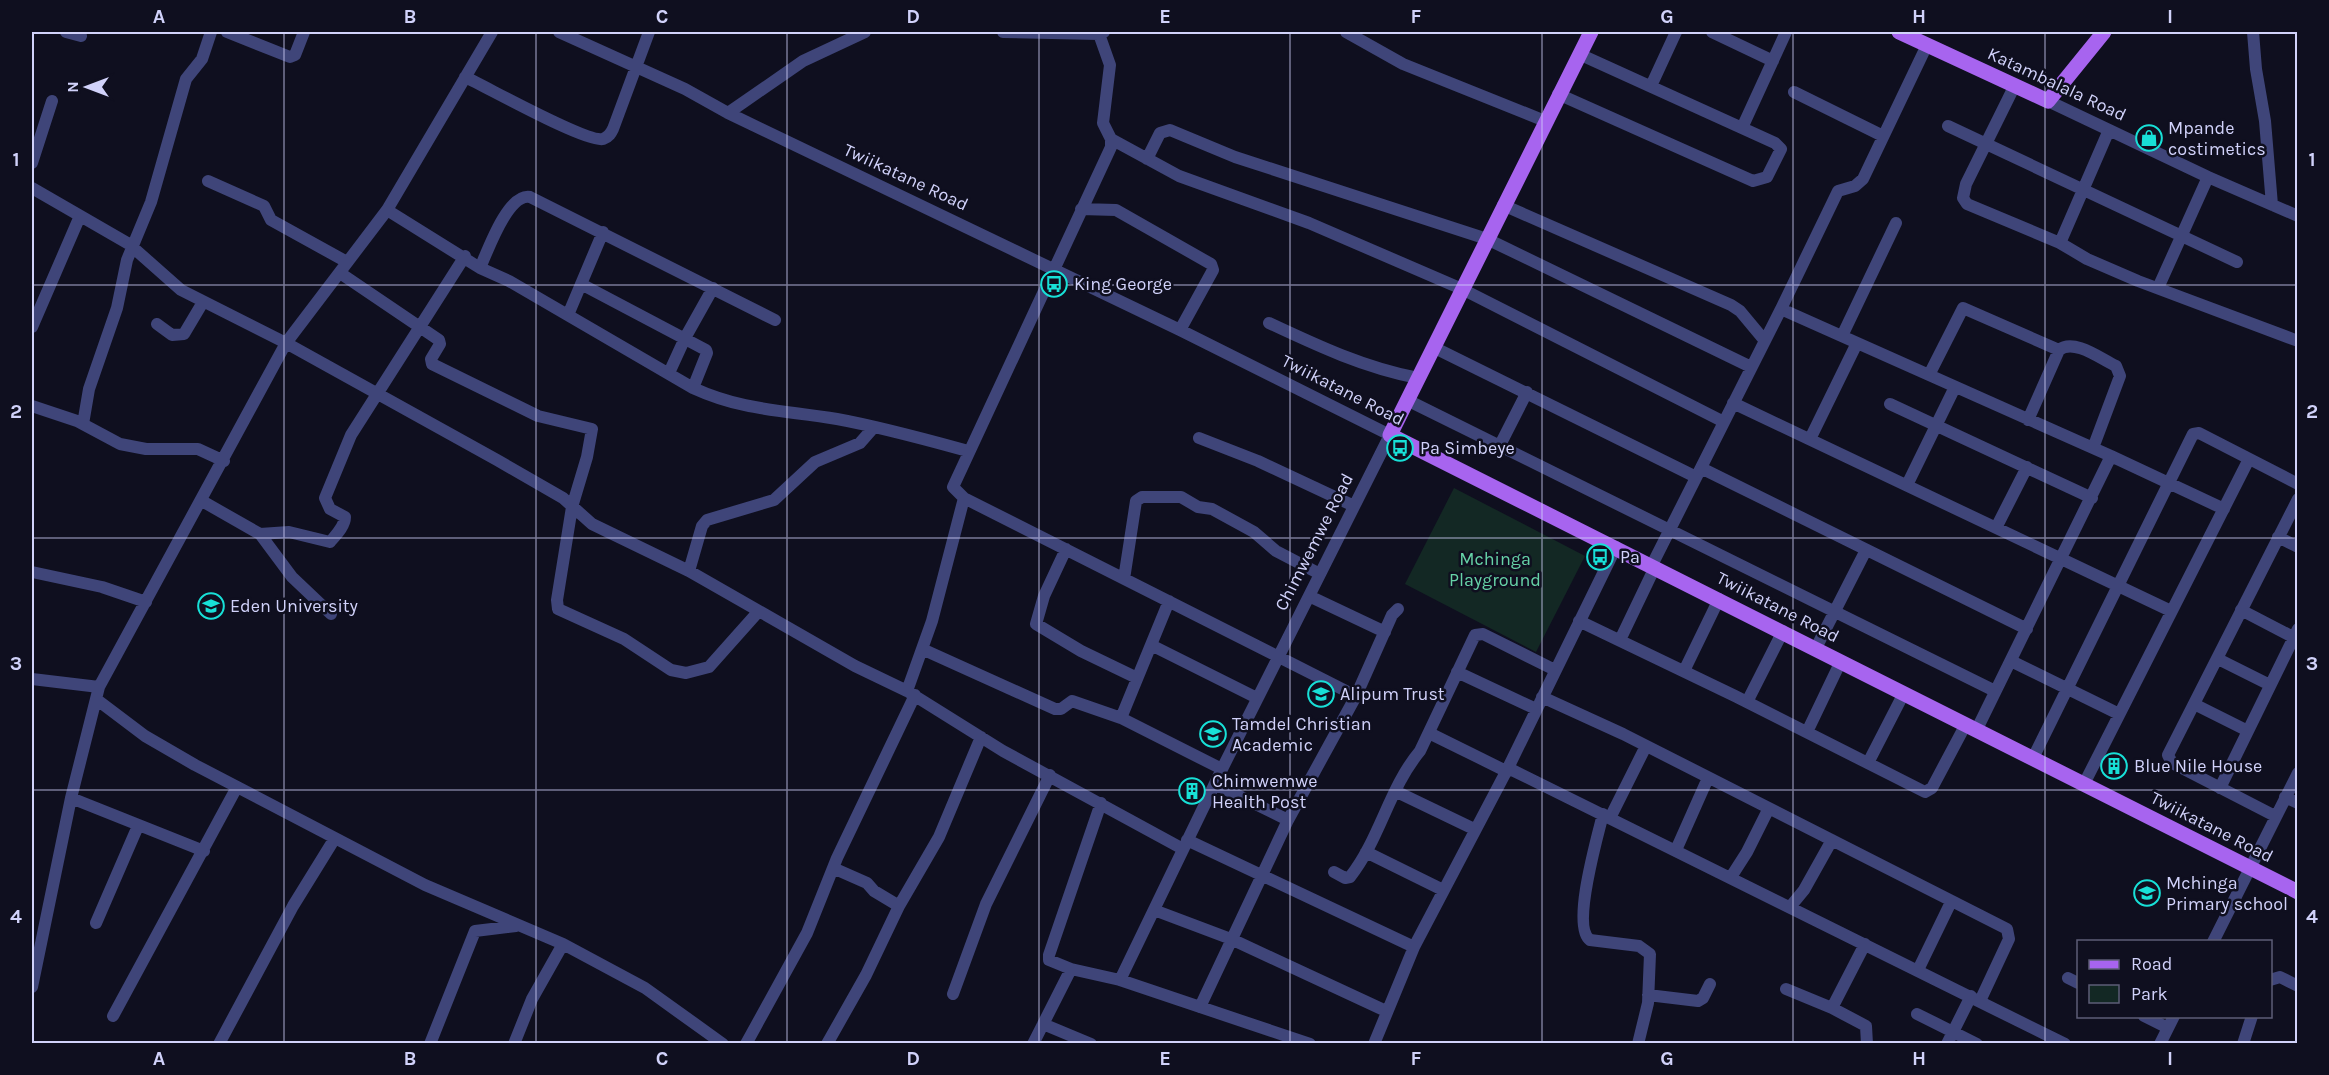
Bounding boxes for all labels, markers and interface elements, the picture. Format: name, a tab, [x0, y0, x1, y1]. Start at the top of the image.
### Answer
text: A	[153, 5, 166, 28]
text: B	[404, 5, 416, 28]
text: C	[656, 5, 668, 28]
text: D	[906, 5, 920, 28]
text: E	[1159, 5, 1171, 28]
text: F	[1411, 5, 1422, 28]
text: G	[1660, 5, 1674, 28]
text: H	[1912, 5, 1926, 28]
text: I	[2167, 5, 2173, 28]
street label: Katambalala Road	[1984, 42, 2130, 126]
north arrow	[57, 57, 117, 117]
text: N	[63, 81, 82, 93]
place label: Mpande costimetics	[2168, 117, 2266, 160]
shop icon: Mpande costimetics	[2134, 123, 2164, 153]
street label: Twiikatane Road	[840, 139, 972, 215]
text: 1	[12, 148, 20, 171]
text: 1	[2308, 148, 2316, 171]
bus stop icon: King George	[1039, 269, 1069, 299]
place label: King George	[1074, 273, 1172, 295]
street label: Twiikatane Road	[1278, 350, 1408, 430]
text: 2	[10, 400, 22, 423]
text: 2	[2306, 400, 2318, 423]
bus stop icon: Pa Simbeye	[1385, 433, 1415, 463]
place label: Pa Simbeye	[1420, 437, 1515, 459]
street label: Chimwemwe Road	[1270, 470, 1358, 614]
bus stop icon: Pa	[1585, 542, 1615, 572]
place label: Pa	[1620, 546, 1640, 568]
park label: Mchinga Playground	[1449, 548, 1541, 591]
street label: Twiikatane Road	[1713, 567, 1843, 647]
school or university icon: Eden University	[196, 591, 226, 621]
place label: Eden University	[230, 595, 359, 617]
text: 3	[10, 652, 22, 675]
text: 3	[2306, 652, 2318, 675]
school or university icon: Alipum Trust	[1306, 679, 1336, 709]
place label: Alipum Trust	[1340, 683, 1445, 705]
place label: Tamdel Christian Academic	[1232, 713, 1372, 756]
school or university icon: Tamdel Christian Academic	[1198, 719, 1228, 749]
building icon: Blue Nile House	[2099, 751, 2129, 781]
place label: Blue Nile House	[2134, 755, 2262, 777]
place label: Chimwemwe Health Post	[1212, 770, 1318, 813]
building icon: Chimwemwe Health Post	[1177, 776, 1207, 806]
street label: Twiikatane Road	[2147, 787, 2277, 867]
place label: Mchinga Primary school	[2166, 872, 2288, 915]
school or university icon: Mchinga Primary school	[2132, 878, 2162, 908]
text: 4	[10, 905, 22, 928]
text: 4	[2306, 905, 2318, 928]
legend	[2077, 940, 2272, 1018]
text: Road	[2131, 953, 2172, 975]
text: Park	[2131, 983, 2168, 1005]
text: A	[153, 1047, 166, 1070]
text: B	[404, 1047, 416, 1070]
text: C	[656, 1047, 668, 1070]
text: D	[906, 1047, 920, 1070]
text: E	[1159, 1047, 1171, 1070]
text: F	[1411, 1047, 1422, 1070]
text: G	[1660, 1047, 1674, 1070]
text: H	[1912, 1047, 1926, 1070]
text: I	[2167, 1047, 2173, 1070]

